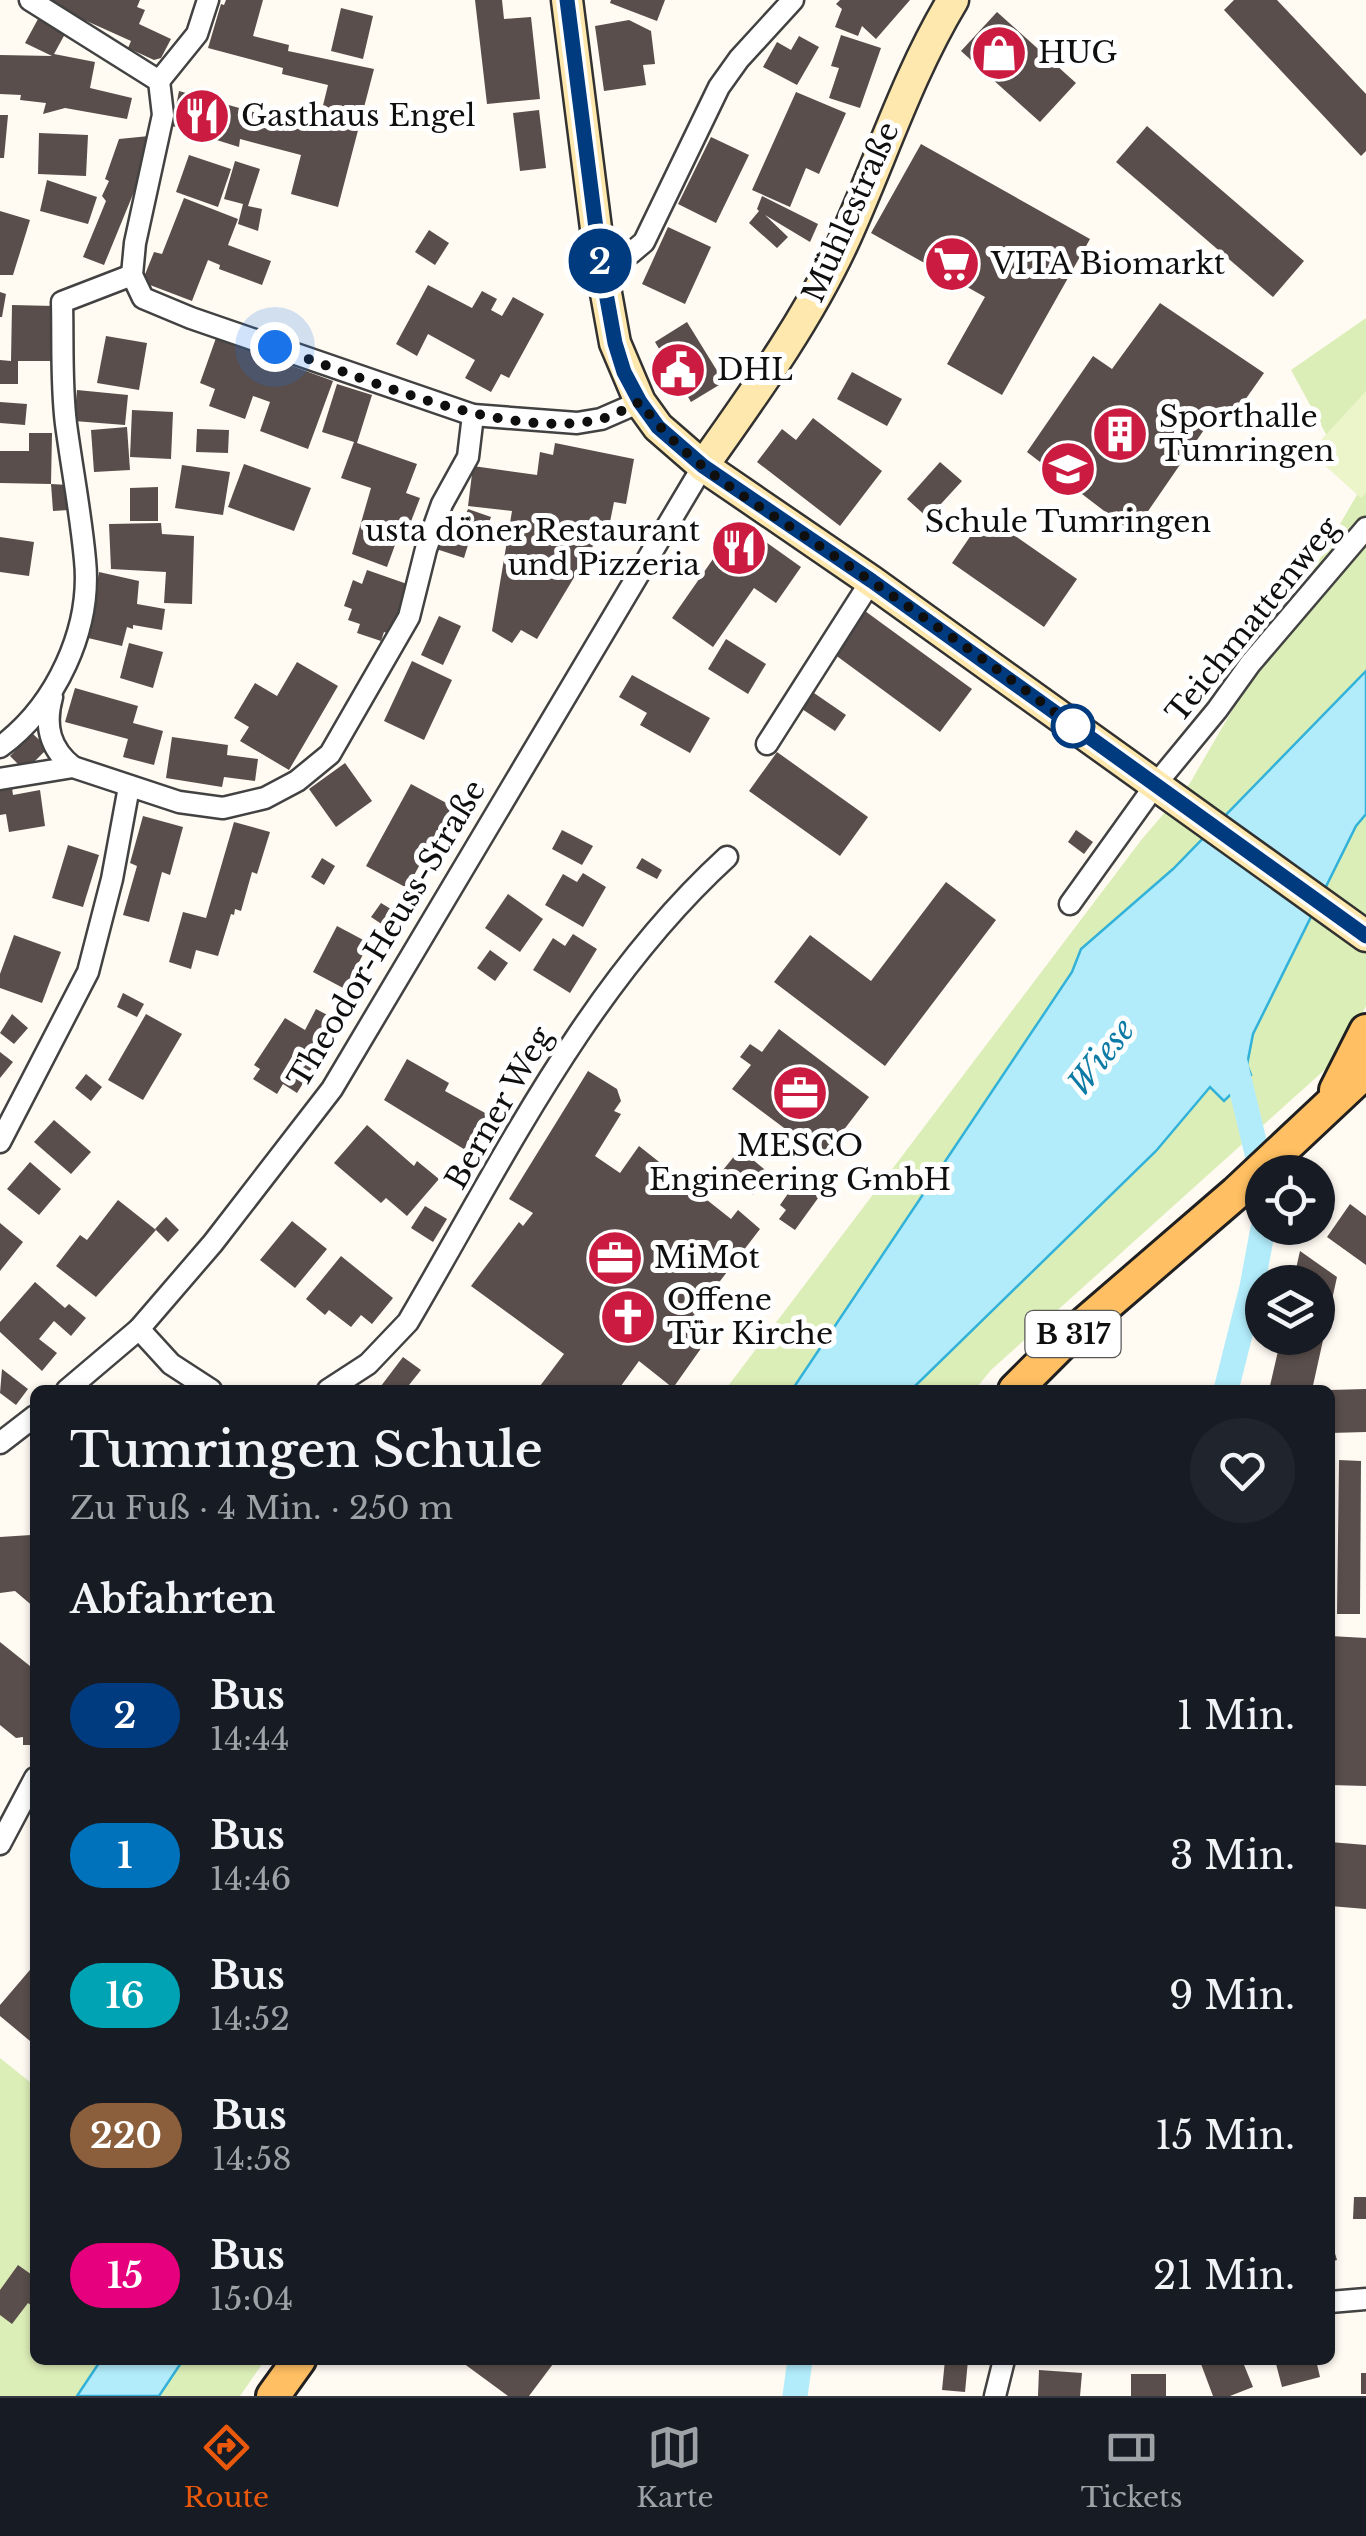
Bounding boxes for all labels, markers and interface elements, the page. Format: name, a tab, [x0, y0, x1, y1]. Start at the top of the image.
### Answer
shop icon: HUG	[969, 23, 1029, 83]
place label: HUG	[1038, 34, 1117, 71]
restaurant icon: Gasthaus Engel	[172, 86, 232, 146]
place label: Gasthaus Engel	[241, 97, 475, 134]
street label: Mühlestraße	[794, 116, 907, 308]
line badge: 2	[568, 228, 632, 294]
supermarket icon: VITA Biomarkt	[922, 234, 982, 294]
text: 2	[589, 240, 611, 283]
place label: VITA Biomarkt	[990, 245, 1226, 282]
your location	[250, 322, 300, 372]
public building icon: DHL	[648, 340, 708, 400]
place label: DHL	[717, 351, 793, 388]
place label: Sporthalle Tumringen	[1159, 398, 1335, 469]
building icon: Sporthalle Tumringen	[1090, 404, 1150, 464]
school or university icon: Schule Tumringen	[1038, 439, 1098, 499]
place label: Schule Tumringen	[925, 503, 1211, 540]
street label: Teichmattenweg	[1158, 509, 1348, 730]
place label: usta döner Restaurant und Pizzeria	[365, 512, 701, 583]
restaurant icon: usta döner Restaurant und Pizzeria	[709, 518, 769, 578]
unlabelled marker	[1052, 705, 1094, 747]
street label: Theodor-Heuss-Straße	[280, 773, 493, 1094]
water label: Wiese	[1059, 1010, 1144, 1103]
street label: Berner Weg	[437, 1019, 560, 1196]
office icon: MESCO Engineering GmbH	[770, 1063, 830, 1123]
place label: MESCO Engineering GmbH	[649, 1127, 951, 1198]
map controls	[1245, 1155, 1335, 1355]
button: locate	[1245, 1155, 1335, 1245]
office icon: MiMot	[585, 1228, 645, 1288]
place label: MiMot	[654, 1239, 760, 1276]
button: layers	[1245, 1265, 1335, 1355]
place label: Offene Tür Kirche	[667, 1281, 833, 1352]
church icon: Offene Tür Kirche	[598, 1287, 658, 1347]
road number: B 317	[1026, 1311, 1120, 1357]
button: heart	[1190, 1418, 1295, 1523]
text: Tumringen Schule	[70, 1420, 543, 1480]
text: Zu Fuß · 4 Min. · 250 m	[70, 1488, 453, 1528]
text: Abfahrten	[70, 1576, 275, 1623]
text: Bus	[210, 1672, 285, 1719]
text: 1 Min.	[1177, 1692, 1295, 1739]
text: 2	[114, 1694, 136, 1737]
text: 14:44	[210, 1719, 290, 1759]
text: Bus	[210, 1812, 285, 1859]
text: 3 Min.	[1170, 1832, 1295, 1879]
text: 1	[117, 1834, 133, 1877]
text: 14:46	[210, 1859, 291, 1899]
text: Bus	[210, 1952, 285, 1999]
text: 9 Min.	[1169, 1972, 1295, 2019]
text: 16	[106, 1974, 144, 2017]
text: 14:52	[210, 1999, 290, 2039]
text: Bus	[212, 2092, 287, 2139]
text: 15 Min.	[1155, 2112, 1295, 2159]
text: 220	[90, 2114, 162, 2157]
text: 14:58	[212, 2139, 292, 2179]
text: Bus	[210, 2232, 285, 2279]
text: 21 Min.	[1153, 2252, 1295, 2299]
text: 15	[107, 2254, 143, 2297]
text: 15:04	[210, 2279, 293, 2319]
tab: Route	[184, 2420, 269, 2515]
tab: Karte	[636, 2420, 714, 2515]
tab: Tickets	[1081, 2420, 1182, 2515]

